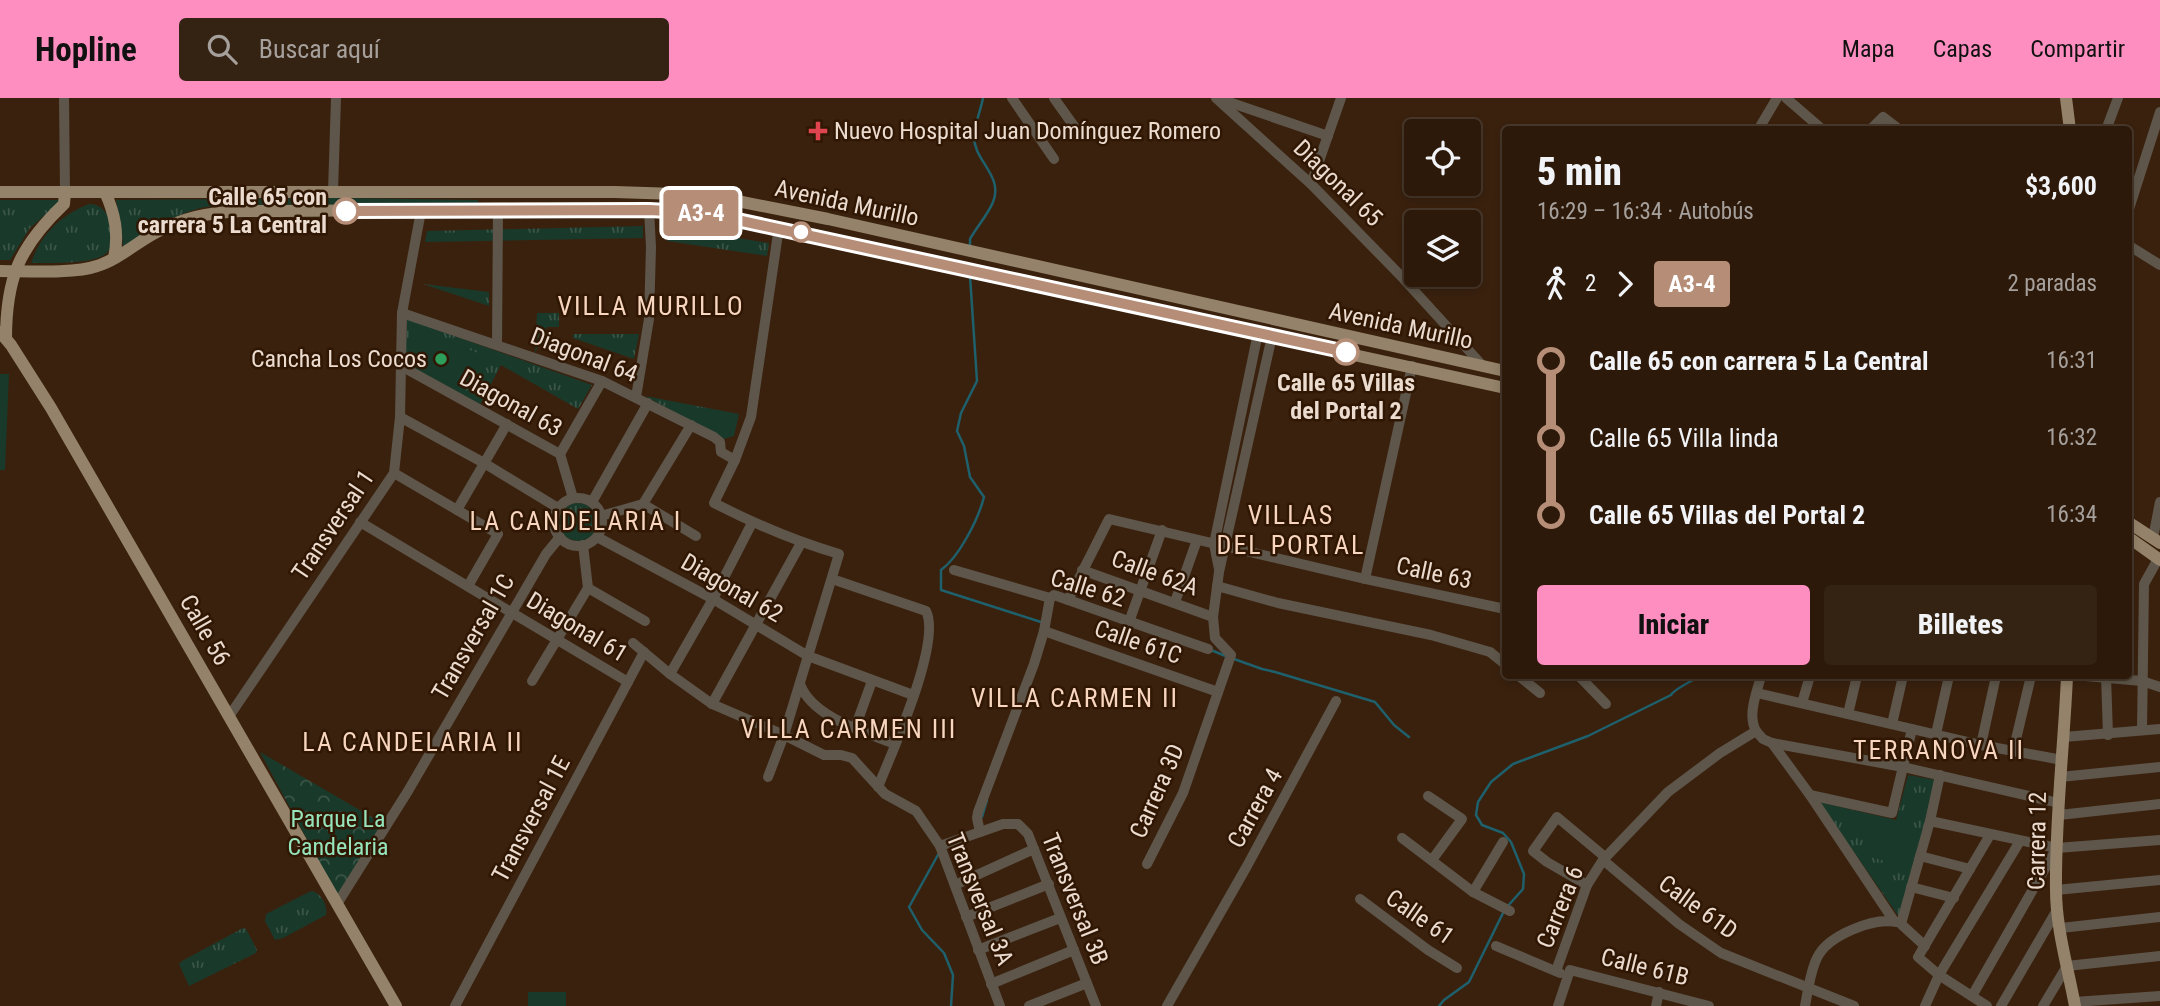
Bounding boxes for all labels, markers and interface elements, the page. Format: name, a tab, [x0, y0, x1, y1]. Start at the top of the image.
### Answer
search box	[179, 18, 669, 81]
text: Hopline	[35, 30, 137, 69]
icon: search	[203, 30, 241, 68]
text: Buscar aquí	[259, 34, 380, 64]
text: Mapa	[1842, 35, 1895, 63]
text: Capas	[1933, 35, 1992, 63]
text: Compartir	[2030, 35, 2125, 63]
place label: Nuevo Hospital Juan Domínguez Romero	[834, 117, 1221, 145]
map controls	[1404, 119, 1481, 287]
button: locate	[1404, 119, 1481, 196]
marker: Nuevo Hospital Juan Domínguez Romero	[808, 121, 828, 141]
street label: Diagonal 65	[1288, 134, 1388, 232]
text: 5 min	[1537, 150, 1622, 194]
text: $3,600	[2025, 171, 2097, 201]
street label: Avenida Murillo	[773, 174, 921, 232]
place label: Calle 65 con carrera 5 La Central	[138, 183, 327, 239]
line badge: A3-4	[652, 190, 750, 236]
marker: Calle 65 con carrera 5 La Central	[333, 198, 359, 224]
text: 16:29 – 16:34 · Autobús	[1537, 198, 1754, 225]
text: A3-4	[677, 199, 725, 227]
button: layers	[1404, 210, 1481, 287]
unlabelled marker	[791, 222, 811, 242]
icon: walk	[1537, 265, 1575, 303]
icon: forward	[1606, 265, 1644, 303]
text: 2	[1585, 270, 1596, 297]
text: A3-4	[1668, 270, 1716, 298]
text: 2 paradas	[2008, 270, 2097, 297]
district label: VILLA MURILLO	[557, 291, 745, 321]
street label: Avenida Murillo	[1327, 297, 1475, 355]
street label: Diagonal 64	[527, 322, 642, 388]
marker: Calle 65 Villas del Portal 2	[1333, 339, 1359, 365]
place label: Cancha Los Cocos	[251, 345, 427, 373]
text: Calle 65 con carrera 5 La Central	[1589, 346, 1929, 376]
text: 16:31	[2046, 347, 2097, 374]
marker: Cancha Los Cocos	[433, 351, 449, 367]
street label: Diagonal 63	[455, 364, 567, 442]
place label: Calle 65 Villas del Portal 2	[1277, 369, 1415, 425]
text: Calle 65 Villa linda	[1589, 423, 1779, 453]
text: 16:32	[2046, 424, 2097, 451]
street label: Transversal 1	[286, 465, 380, 585]
district label: VILLAS DEL PORTAL	[1217, 500, 1365, 560]
text: Calle 65 Villas del Portal 2	[1589, 500, 1865, 530]
text: 16:34	[2046, 501, 2097, 528]
district label: LA CANDELARIA I	[470, 506, 682, 536]
street label: Calle 62A	[1108, 544, 1202, 602]
street label: Diagonal 62	[676, 548, 788, 628]
street label: Calle 63	[1394, 551, 1474, 595]
street label: Calle 62	[1047, 563, 1129, 613]
street label: Transversal 1C	[426, 569, 520, 705]
button: Iniciar	[1537, 585, 1810, 665]
button: Billetes	[1824, 585, 2097, 665]
street label: Diagonal 61	[522, 586, 632, 668]
street label: Calle 56	[174, 590, 236, 670]
street label: Calle 61C	[1091, 614, 1185, 670]
district label: VILLA CARMEN II	[971, 683, 1179, 713]
district label: VILLA CARMEN III	[741, 714, 957, 744]
district label: LA CANDELARIA II	[302, 727, 524, 757]
district label: TERRANOVA II	[1853, 735, 2025, 765]
street label: Carrera 3D	[1124, 740, 1190, 842]
street label: Transversal 1E	[486, 751, 576, 887]
street label: Carrera 4	[1222, 763, 1288, 853]
street label: Carrera 12	[2022, 792, 2052, 890]
park label: Parque La Candelaria	[287, 805, 389, 861]
street label: Transversal 3A	[941, 829, 1019, 969]
street label: Transversal 3B	[1036, 829, 1114, 969]
street label: Carrera 6	[1531, 862, 1589, 952]
street label: Calle 61D	[1653, 869, 1743, 945]
street label: Calle 61	[1381, 884, 1459, 950]
street label: Calle 61B	[1598, 943, 1692, 991]

